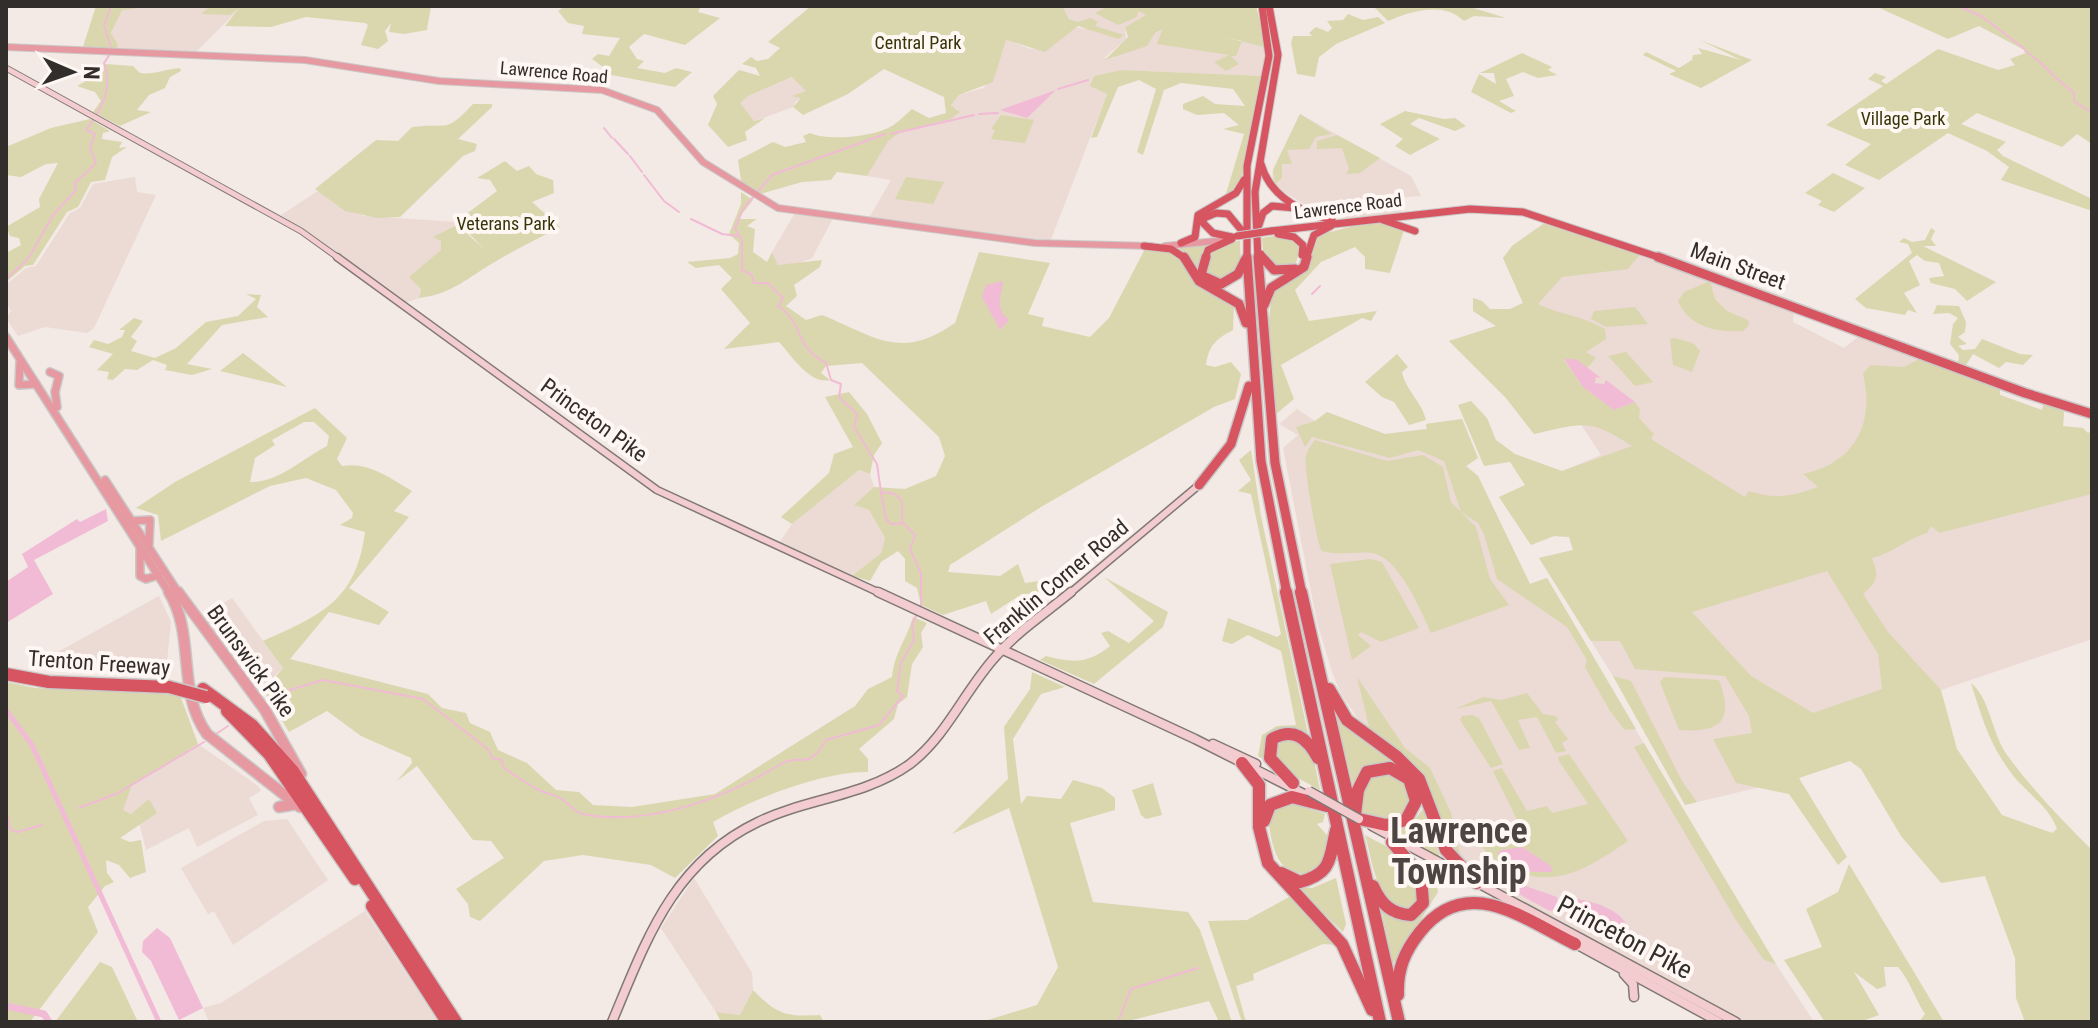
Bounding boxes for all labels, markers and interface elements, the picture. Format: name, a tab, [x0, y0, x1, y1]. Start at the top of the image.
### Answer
north arrow	[32, 32, 112, 112]
park label: Central Park	[875, 32, 961, 53]
street label: Lawrence Road	[499, 57, 609, 87]
text: N	[79, 66, 104, 80]
park label: Village Park	[1861, 108, 1945, 129]
street label: Lawrence Road	[1293, 189, 1403, 223]
park label: Veterans Park	[457, 213, 555, 234]
street label: Main Street	[1687, 237, 1789, 295]
street label: Princeton Pike	[536, 373, 652, 467]
street label: Franklin Corner Road	[979, 514, 1133, 650]
street label: Brunswick Pike	[202, 600, 300, 722]
street label: Trenton Freeway	[27, 646, 171, 680]
district label: Lawrence Township	[1390, 810, 1528, 893]
street label: Princeton Pike	[1553, 889, 1697, 985]

